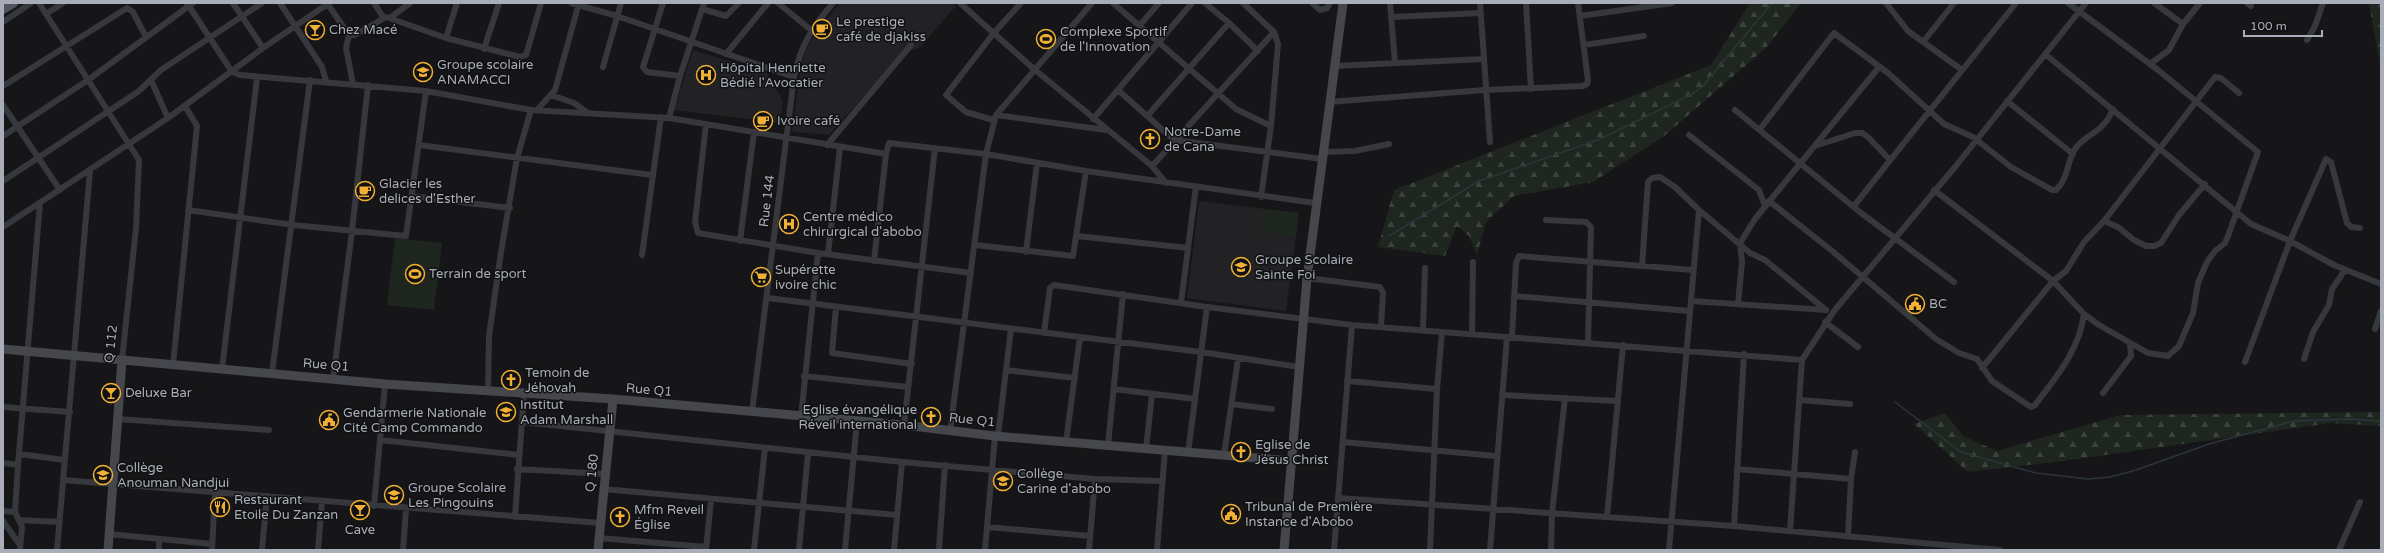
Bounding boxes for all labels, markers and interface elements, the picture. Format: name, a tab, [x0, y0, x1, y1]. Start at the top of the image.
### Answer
scale bar	[2244, 12, 2322, 38]
place label: Le prestige café de djakiss	[836, 14, 926, 45]
cafe icon: Le prestige café de djakiss	[811, 18, 833, 40]
bar icon: Chez Macé	[304, 19, 326, 41]
text: 100 m	[2250, 19, 2287, 33]
place label: Chez Macé	[329, 22, 397, 38]
place label: Complexe Sportif de l'Innovation	[1060, 24, 1167, 55]
sports icon: Complexe Sportif de l'Innovation	[1035, 28, 1057, 50]
place label: Groupe scolaire ANAMACCI	[437, 57, 533, 88]
place label: Hôpital Henriette Bédié l'Avocatier	[720, 60, 826, 91]
school or university icon: Groupe scolaire ANAMACCI	[412, 61, 434, 83]
hospital icon: Hôpital Henriette Bédié l'Avocatier	[695, 64, 717, 86]
cafe icon: Ivoire café	[752, 110, 774, 132]
place label: Ivoire café	[777, 113, 840, 129]
place label: Notre-Dame de Cana	[1164, 124, 1241, 155]
church icon: Notre-Dame de Cana	[1139, 128, 1161, 150]
street label: Rue 144	[756, 174, 778, 228]
place label: Glacier les delices d'Esther	[379, 176, 476, 207]
cafe icon: Glacier les delices d'Esther	[354, 180, 376, 202]
place label: Centre médico chirurgical d'abobo	[803, 209, 922, 240]
hospital icon: Centre médico chirurgical d'abobo	[778, 213, 800, 235]
place label: Groupe Scolaire Sainte Foi	[1255, 252, 1353, 283]
school or university icon: Groupe Scolaire Sainte Foi	[1230, 256, 1252, 278]
place label: Supérette ivoire chic	[775, 262, 837, 293]
sports icon: Terrain de sport	[404, 263, 426, 285]
place label: Terrain de sport	[429, 266, 527, 282]
supermarket icon: Supérette ivoire chic	[750, 266, 772, 288]
public building icon: BC	[1904, 293, 1926, 315]
place label: BC	[1929, 296, 1947, 312]
street label: Q 112	[101, 324, 121, 364]
street label: Rue Q1	[302, 355, 350, 375]
place label: Temoin de Jéhovah	[525, 365, 589, 396]
church icon: Temoin de Jéhovah	[500, 369, 522, 391]
street label: Rue Q1	[625, 380, 673, 400]
bar icon: Deluxe Bar	[100, 382, 122, 404]
place label: Deluxe Bar	[125, 385, 192, 401]
place label: Institut Adam Marshall	[520, 397, 613, 428]
school or university icon: Institut Adam Marshall	[495, 401, 517, 423]
place label: Eglise évangélique Réveil international	[799, 402, 917, 433]
place label: Gendarmerie Nationale Cité Camp Commando	[343, 405, 486, 436]
church icon: Eglise évangélique Réveil international	[920, 406, 942, 428]
public building icon: Gendarmerie Nationale Cité Camp Commando	[318, 409, 340, 431]
street label: Rue Q1	[948, 410, 996, 430]
place label: Eglise de Jésus Christ	[1255, 437, 1329, 468]
church icon: Eglise de Jésus Christ	[1230, 441, 1252, 463]
street label: Q 180	[582, 453, 602, 493]
place label: Collège Anouman Nandjui	[117, 460, 229, 491]
school or university icon: Collège Anouman Nandjui	[92, 464, 114, 486]
place label: Collège Carine d'abobo	[1017, 466, 1111, 497]
school or university icon: Collège Carine d'abobo	[992, 470, 1014, 492]
place label: Groupe Scolaire Les Pingouins	[408, 480, 506, 511]
school or university icon: Groupe Scolaire Les Pingouins	[383, 484, 405, 506]
place label: Restaurant Etoile Du Zanzan	[234, 492, 338, 523]
restaurant icon: Restaurant Etoile Du Zanzan	[209, 496, 231, 518]
bar icon: Cave	[349, 499, 371, 521]
place label: Tribunal de Première Instance d'Abobo	[1245, 499, 1373, 530]
place label: Mfm Reveil Église	[634, 502, 704, 533]
public building icon: Tribunal de Première Instance d'Abobo	[1220, 503, 1242, 525]
church icon: Mfm Reveil Église	[609, 506, 631, 528]
place label: Cave	[345, 522, 375, 538]

